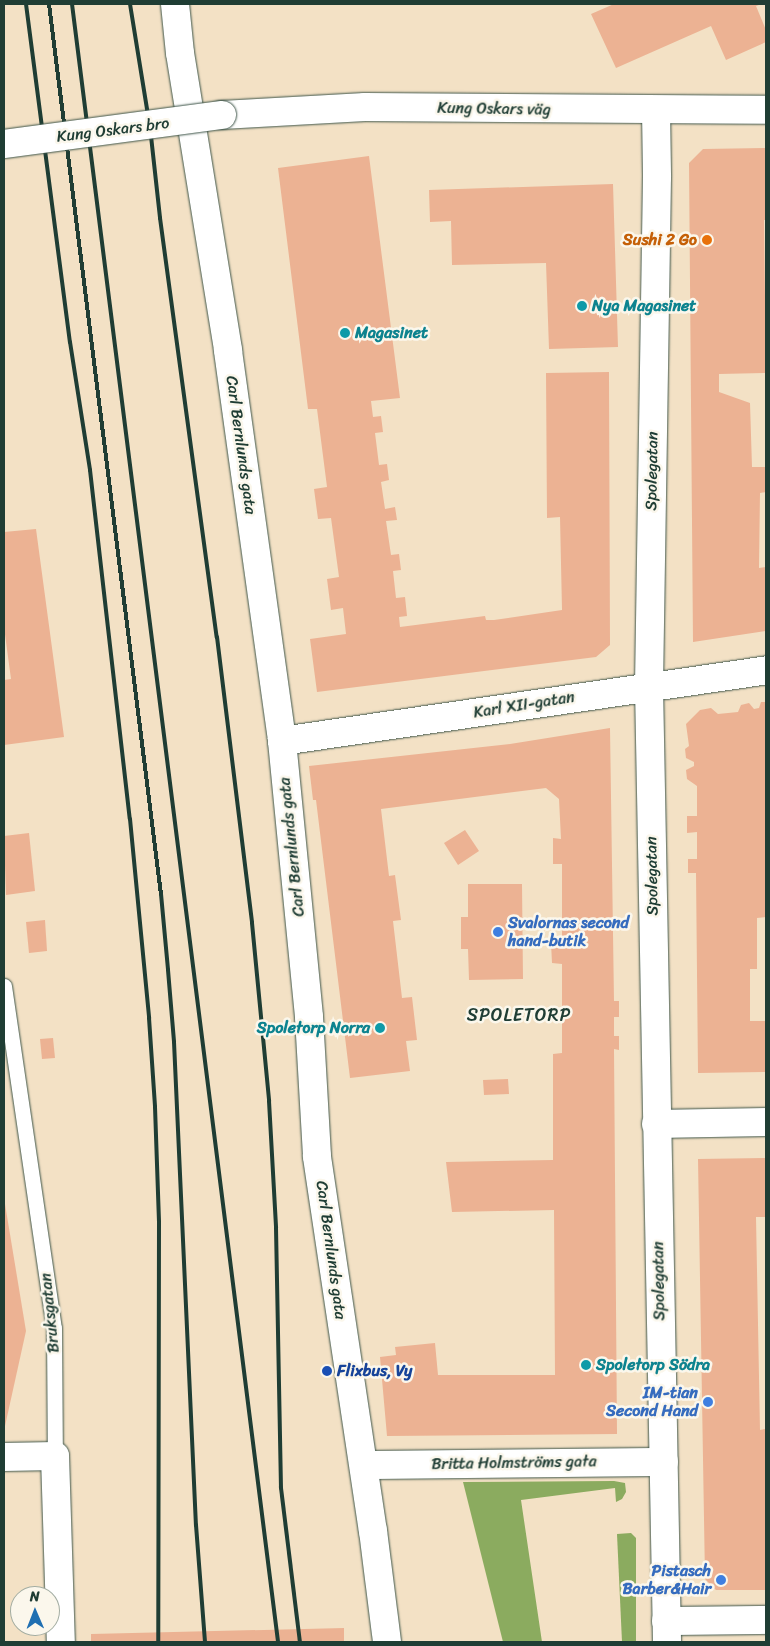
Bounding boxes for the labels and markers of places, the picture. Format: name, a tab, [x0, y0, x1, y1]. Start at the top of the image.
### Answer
place label: Sushi 2 Go	[623, 230, 697, 250]
marker: Sushi 2 Go	[701, 234, 713, 246]
place label: Nya Magasinet	[592, 296, 696, 316]
marker: Nya Magasinet	[576, 300, 588, 312]
place label: Magasinet	[355, 323, 428, 343]
marker: Magasinet	[339, 327, 351, 339]
place label: Svalornas second hand-butik	[508, 913, 630, 951]
marker: Svalornas second hand-butik	[492, 926, 504, 938]
place label: Spoletorp Norra	[257, 1018, 370, 1038]
marker: Spoletorp Norra	[374, 1022, 386, 1034]
place label: Spoletorp Södra	[596, 1355, 710, 1375]
marker: Spoletorp Södra	[580, 1359, 592, 1371]
place label: Flixbus, Vy	[337, 1361, 412, 1381]
marker: Flixbus, Vy	[321, 1365, 333, 1377]
place label: IM-tian Second Hand	[606, 1383, 698, 1421]
marker: IM-tian Second Hand	[702, 1396, 714, 1408]
place label: Pistasch Barber&Hair	[623, 1561, 711, 1599]
marker: Pistasch Barber&Hair	[715, 1574, 727, 1586]

